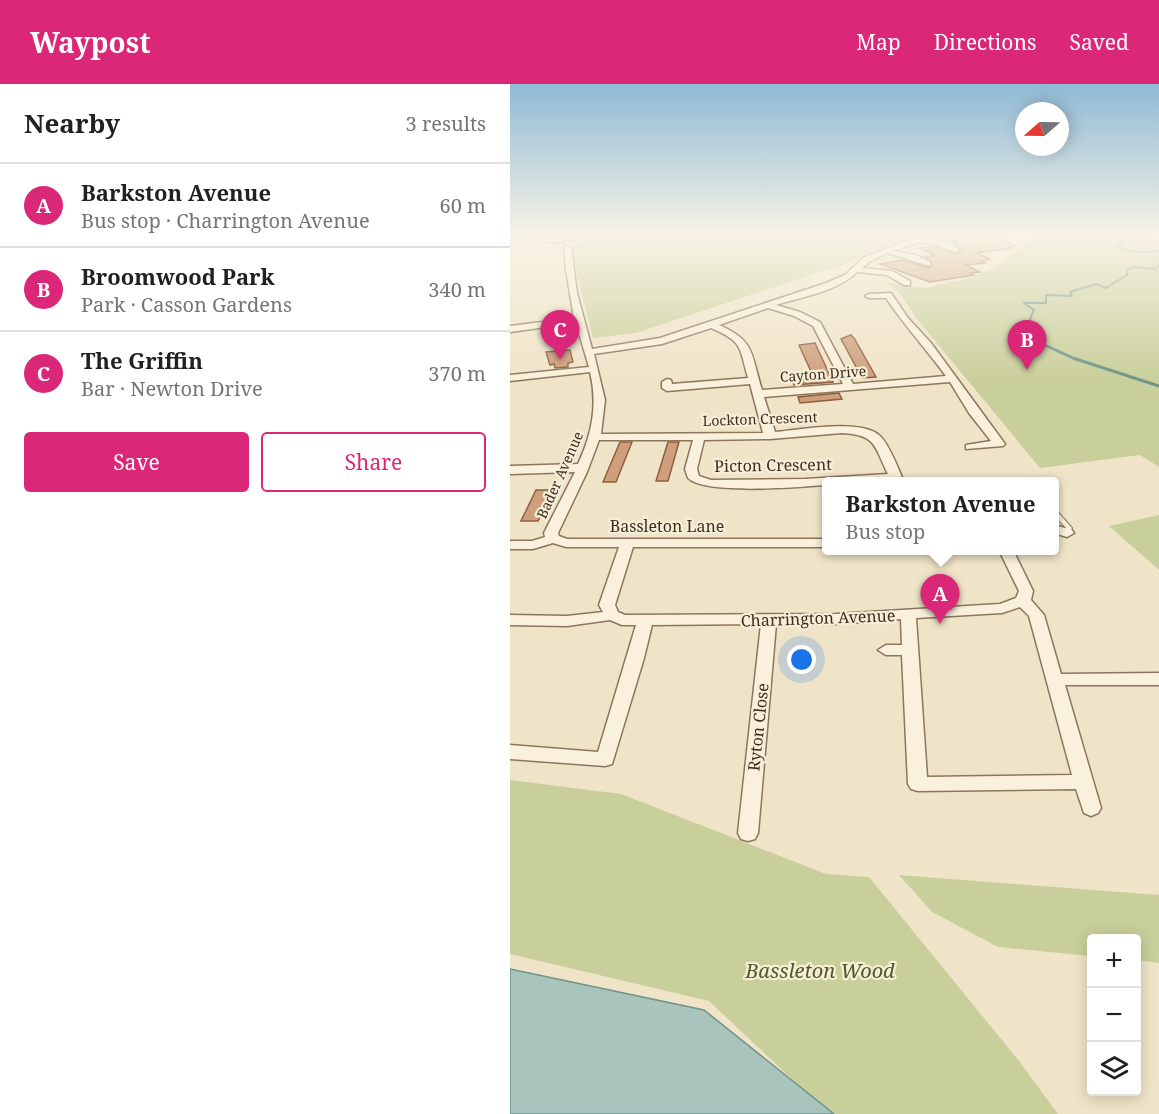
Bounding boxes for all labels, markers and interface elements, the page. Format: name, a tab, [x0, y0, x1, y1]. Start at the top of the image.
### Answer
text: Waypost	[30, 23, 151, 61]
text: Map	[856, 28, 901, 56]
text: Directions	[934, 28, 1036, 56]
text: Saved	[1069, 28, 1129, 56]
north arrow	[1015, 102, 1069, 156]
text: Nearby	[24, 105, 120, 141]
text: 3 results	[406, 110, 486, 137]
text: Barkston Avenue	[81, 177, 271, 207]
text: A	[36, 192, 51, 219]
text: 60 m	[440, 192, 486, 219]
text: Bus stop · Charrington Avenue	[81, 207, 370, 234]
text: Broomwood Park	[81, 261, 275, 291]
text: B	[37, 276, 50, 303]
text: 340 m	[428, 276, 486, 303]
text: Park · Casson Gardens	[81, 291, 292, 318]
pin: C	[541, 310, 580, 360]
pin: B	[1008, 320, 1046, 370]
text: The Griffin	[81, 345, 203, 375]
text: C	[37, 360, 50, 387]
text: 370 m	[428, 360, 486, 387]
street label: Cayton Drive	[779, 361, 867, 386]
text: Bar · Newton Drive	[81, 375, 263, 402]
street label: Lockton Crescent	[702, 407, 818, 430]
street label: Bader Avenue	[532, 428, 587, 521]
button: Save	[24, 432, 249, 492]
button: Share	[261, 432, 486, 492]
street label: Picton Crescent	[714, 453, 832, 477]
popup	[822, 477, 1059, 555]
text: Barkston Avenue	[846, 488, 1036, 518]
street label: Bassleton Lane	[610, 515, 724, 537]
text: Bus stop	[846, 518, 925, 545]
pin: A	[920, 574, 960, 624]
street label: Charrington Avenue	[740, 604, 896, 632]
your location	[787, 645, 816, 674]
street label: Ryton Close	[742, 682, 774, 772]
map controls	[1087, 934, 1141, 1096]
button: +	[1087, 934, 1141, 988]
park label: Bassleton Wood	[744, 957, 895, 984]
button: −	[1087, 988, 1141, 1042]
button: layers	[1087, 1042, 1141, 1096]

